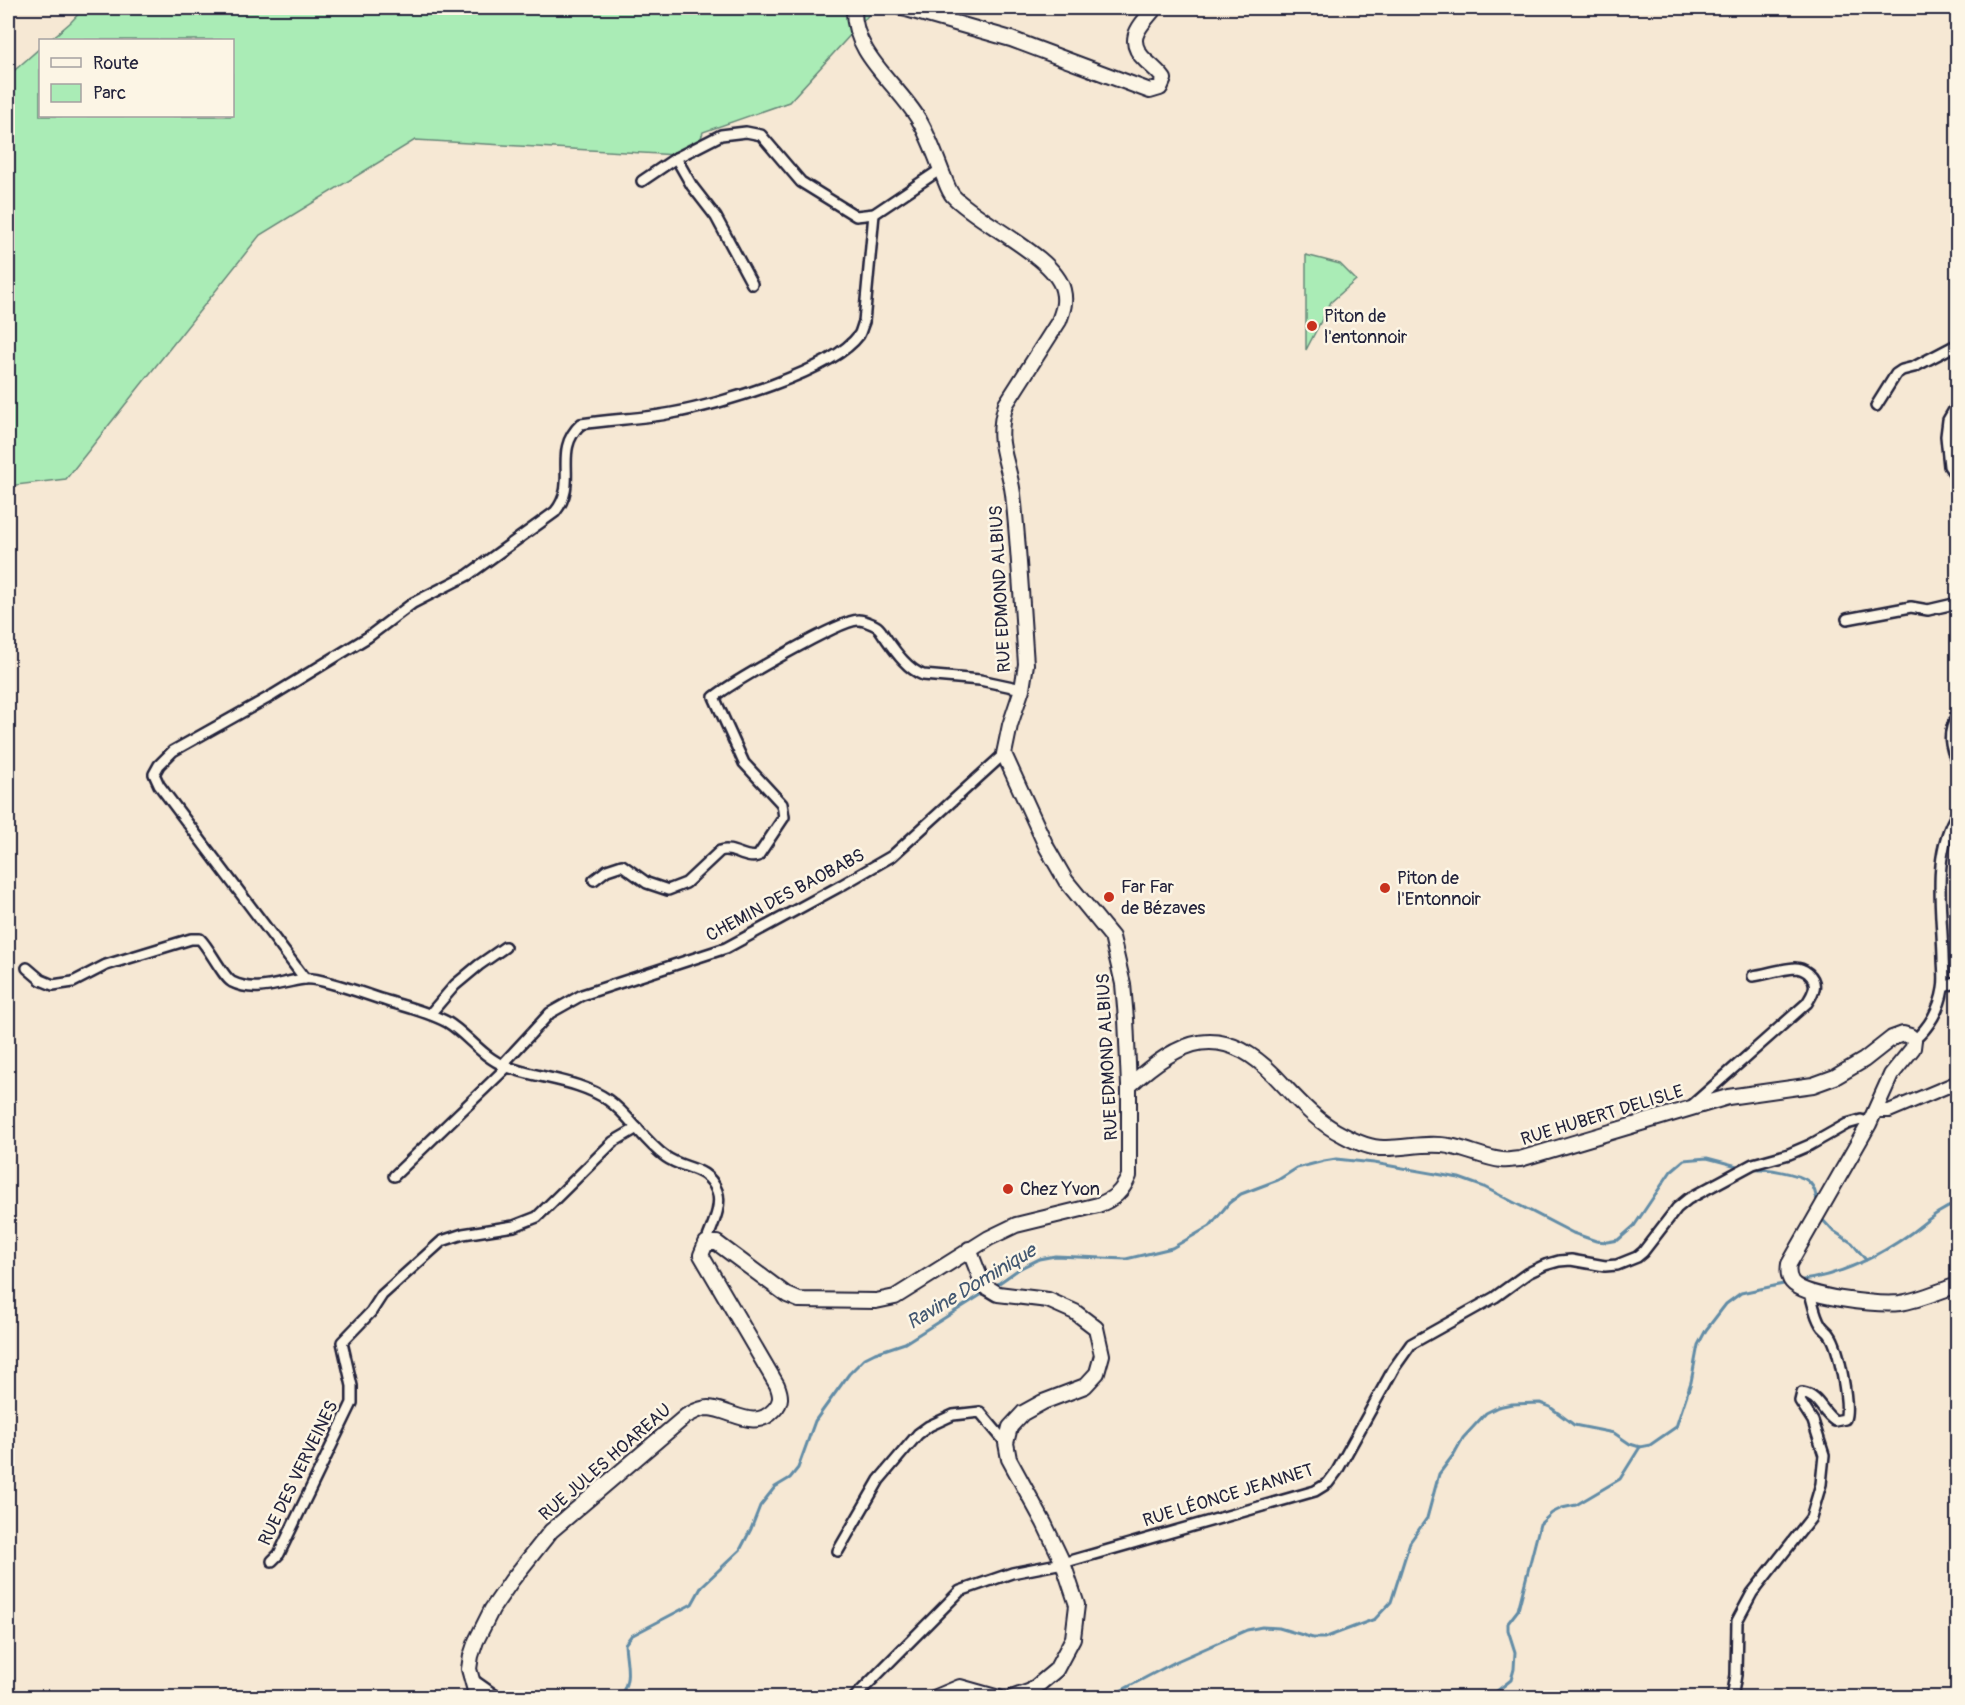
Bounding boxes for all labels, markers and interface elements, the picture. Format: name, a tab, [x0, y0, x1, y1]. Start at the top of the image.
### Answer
legend	[39, 39, 234, 117]
text: Route	[93, 52, 138, 75]
text: Parc	[93, 82, 126, 105]
place label: Piton de l'entonnoir	[1324, 305, 1408, 349]
marker: Piton de l'entonnoir	[1305, 319, 1319, 333]
street label: RUE EDMOND ALBIUS	[985, 505, 1016, 673]
street label: CHEMIN DES BAOBABS	[702, 844, 868, 947]
place label: Piton de l'Entonnoir	[1397, 867, 1482, 911]
place label: Far Far de Bézaves	[1121, 876, 1205, 920]
marker: Piton de l'Entonnoir	[1378, 881, 1392, 895]
marker: Far Far de Bézaves	[1102, 890, 1116, 904]
street label: RUE EDMOND ALBIUS	[1092, 973, 1123, 1141]
street label: RUE HUBERT DELISLE	[1518, 1080, 1686, 1151]
place label: Chez Yvon	[1020, 1178, 1100, 1201]
marker: Chez Yvon	[1001, 1182, 1015, 1196]
water label: Ravine Dominique	[902, 1237, 1042, 1335]
street label: RUE DES VERVEINES	[253, 1397, 344, 1549]
street label: RUE JULES HOAREAU	[534, 1399, 676, 1526]
street label: RUE LÉONCE JEANNET	[1140, 1459, 1316, 1532]

